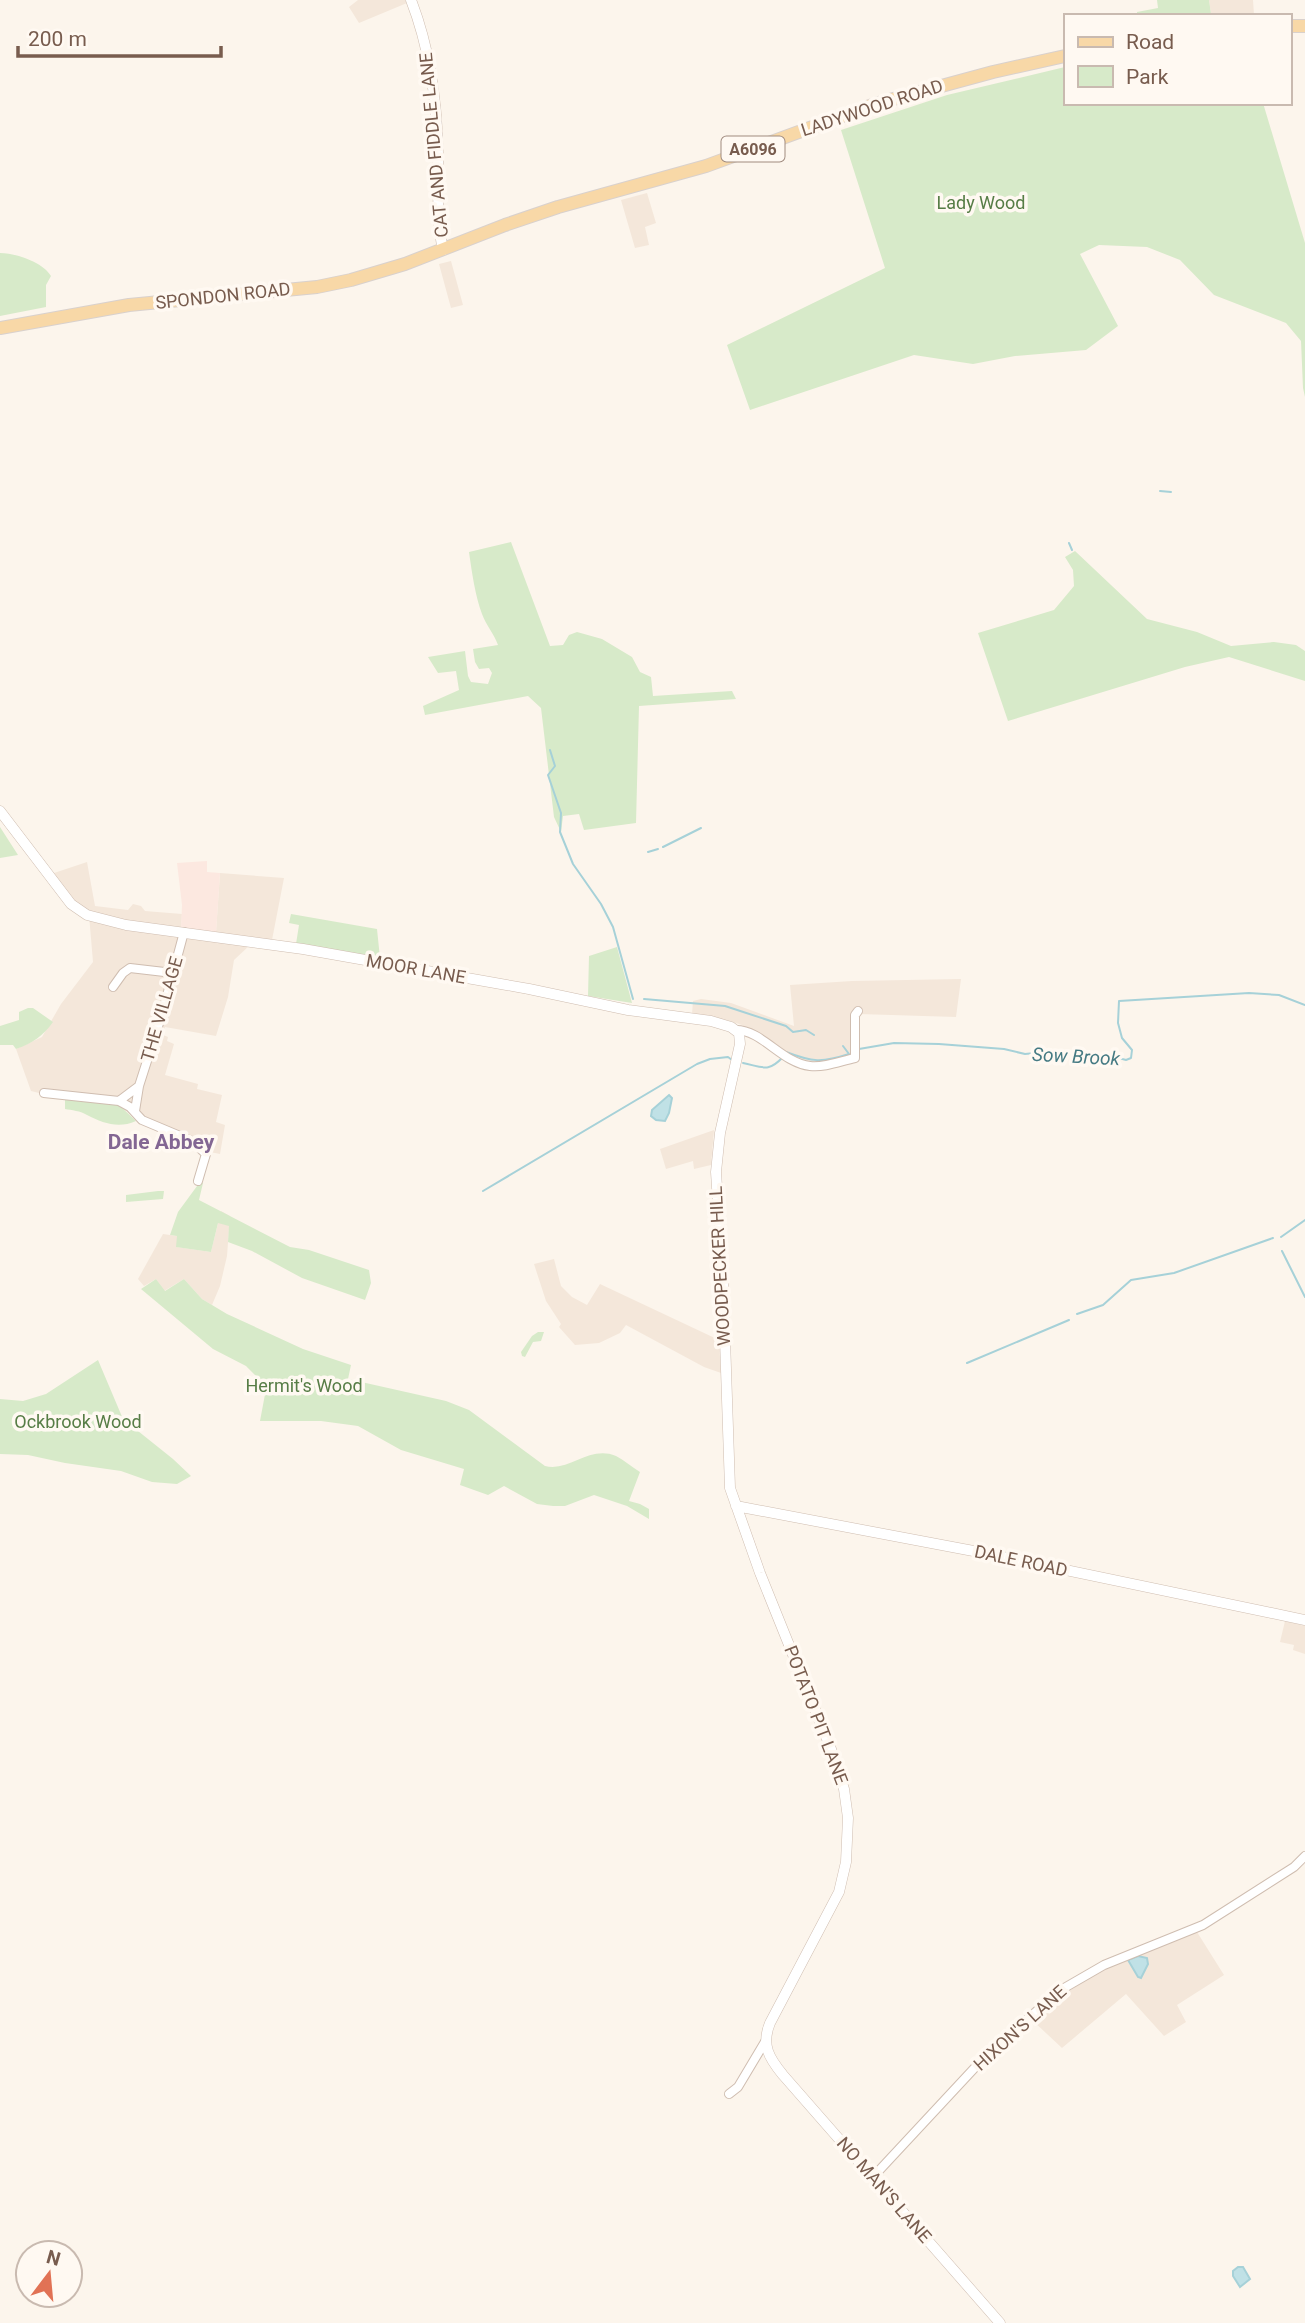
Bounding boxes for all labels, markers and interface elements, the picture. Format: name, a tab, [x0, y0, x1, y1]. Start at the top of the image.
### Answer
scale bar	[18, 14, 220, 58]
legend	[1064, 14, 1291, 105]
text: 200 m	[28, 27, 87, 51]
text: Road	[1126, 30, 1174, 54]
street label: CAT AND FIDDLE LANE	[415, 52, 452, 238]
text: Park	[1126, 65, 1169, 89]
street label: LADYWOOD ROAD	[798, 75, 945, 140]
road number: A6096	[722, 136, 784, 162]
park label: Lady Wood	[937, 192, 1026, 213]
street label: SPONDON ROAD	[154, 278, 291, 313]
street label: MOOR LANE	[365, 949, 468, 988]
street label: THE VILLAGE	[136, 954, 187, 1064]
water label: Sow Brook	[1031, 1043, 1121, 1070]
district label: Dale Abbey	[108, 1130, 215, 1154]
street label: WOODPECKER HILL	[705, 1185, 734, 1346]
park label: Hermit's Wood	[245, 1375, 363, 1396]
park label: Ockbrook Wood	[14, 1411, 142, 1432]
street label: DALE ROAD	[973, 1540, 1070, 1581]
street label: POTATO PIT LANE	[780, 1642, 853, 1787]
street label: HIXON'S LANE	[969, 1981, 1070, 2075]
street label: NO MAN'S LANE	[833, 2133, 936, 2247]
north arrow	[14, 2239, 84, 2309]
text: N	[44, 2245, 63, 2271]

